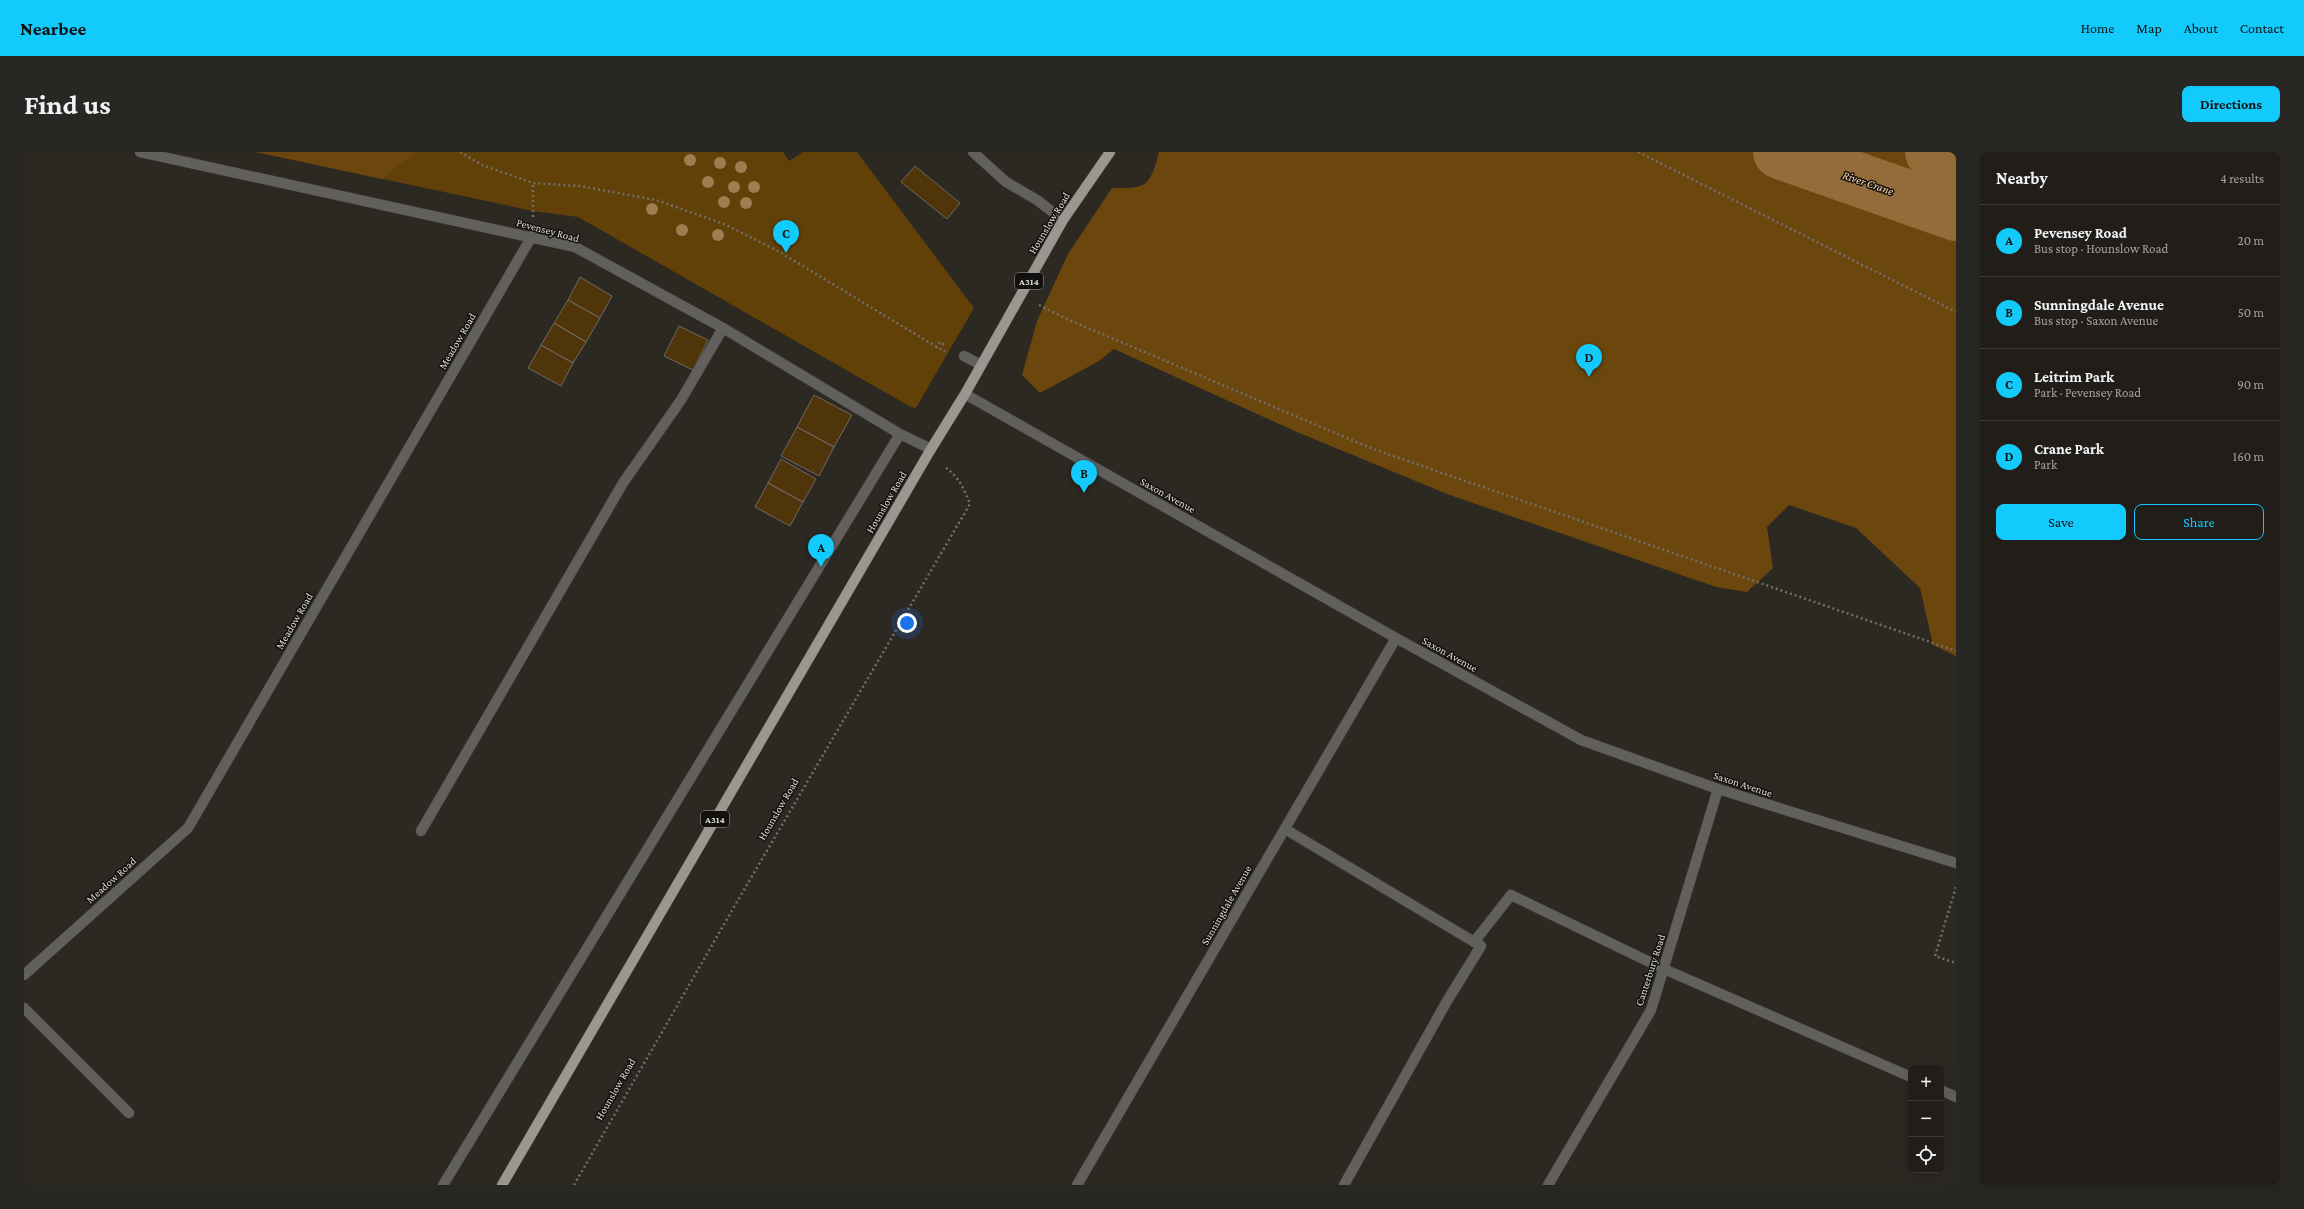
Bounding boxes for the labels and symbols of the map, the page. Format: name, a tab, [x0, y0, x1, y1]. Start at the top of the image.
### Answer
water label: River Crane	[1841, 168, 1896, 198]
street label: Hounslow Road	[1026, 190, 1072, 256]
street label: Pevensey Road	[515, 216, 581, 245]
pin: C	[773, 220, 799, 253]
road number: A314	[1015, 273, 1043, 289]
street label: Meadow Road	[436, 311, 478, 371]
pin: D	[1576, 344, 1602, 377]
pin: B	[1071, 460, 1097, 493]
street label: Hounslow Road	[863, 469, 909, 535]
street label: Saxon Avenue	[1138, 475, 1198, 515]
pin: A	[808, 534, 834, 567]
street label: Meadow Road	[273, 591, 315, 651]
your location	[897, 613, 917, 633]
street label: Saxon Avenue	[1420, 634, 1480, 674]
street label: Saxon Avenue	[1712, 769, 1774, 799]
street label: Hounslow Road	[755, 776, 801, 842]
road number: A314	[701, 811, 729, 827]
street label: Meadow Road	[84, 854, 138, 905]
street label: Sunningdale Avenue	[1198, 863, 1255, 947]
street label: Canterbury Road	[1633, 933, 1668, 1008]
street label: Hounslow Road	[592, 1056, 638, 1122]

